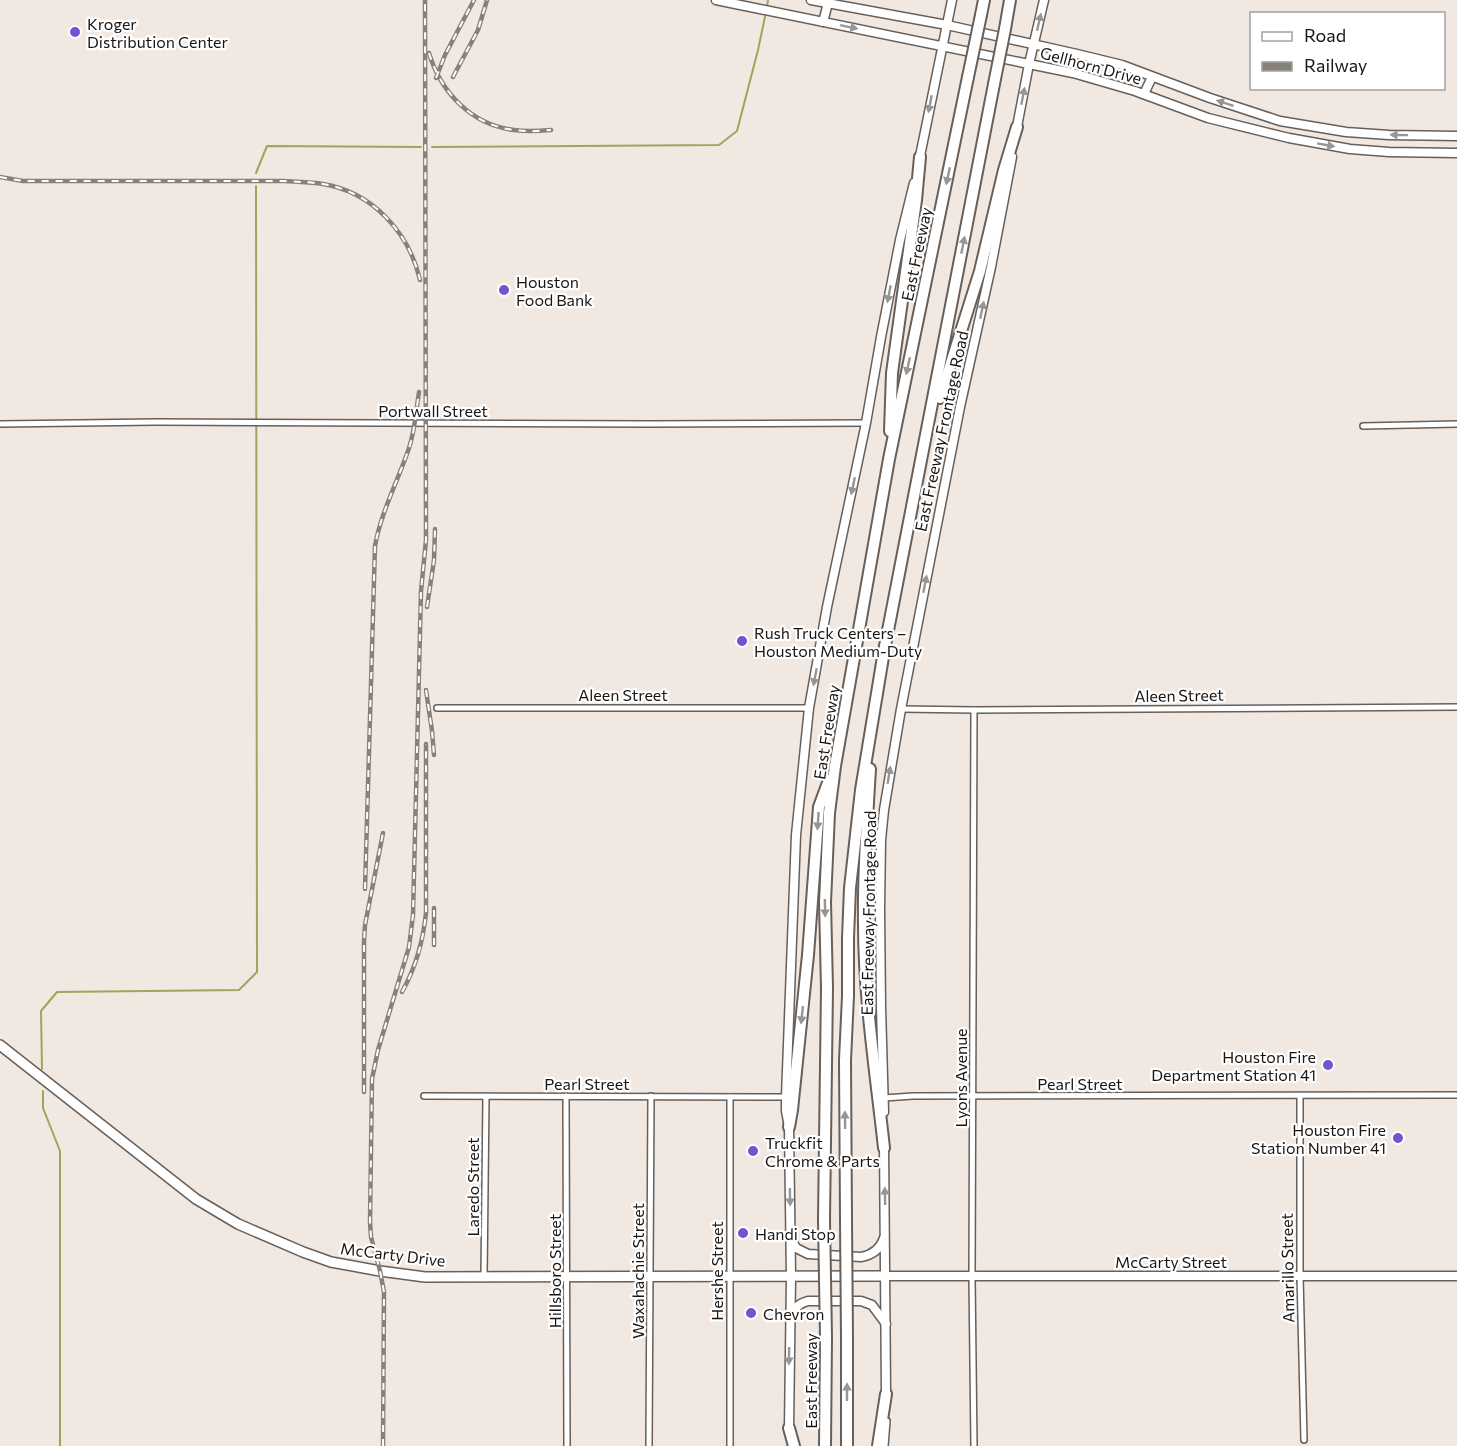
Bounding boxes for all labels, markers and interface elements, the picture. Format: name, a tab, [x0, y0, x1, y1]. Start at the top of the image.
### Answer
legend	[1250, 12, 1445, 90]
one-way arrow	[1034, 13, 1044, 32]
place label: Kroger Distribution Center	[87, 14, 229, 51]
one-way arrow	[839, 23, 858, 32]
text: Road	[1304, 24, 1346, 46]
marker: Kroger Distribution Center	[68, 25, 82, 39]
street label: Gellhorn Drive	[1038, 42, 1144, 88]
text: Railway	[1304, 54, 1367, 76]
one-way arrow	[1019, 86, 1028, 105]
one-way arrow	[925, 94, 935, 113]
one-way arrow	[1216, 98, 1234, 107]
one-way arrow	[1389, 130, 1408, 140]
one-way arrow	[1317, 141, 1336, 150]
one-way arrow	[943, 166, 952, 185]
street label: East Freeway	[897, 205, 935, 303]
one-way arrow	[959, 235, 968, 254]
place label: Houston Food Bank	[516, 272, 593, 309]
marker: Houston Food Bank	[497, 283, 511, 297]
one-way arrow	[884, 285, 893, 304]
one-way arrow	[978, 301, 987, 320]
street label: East Freeway Frontage Road	[910, 329, 972, 533]
one-way arrow	[903, 357, 913, 376]
street label: Portwall Street	[378, 401, 488, 420]
one-way arrow	[848, 476, 857, 495]
one-way arrow	[921, 574, 930, 593]
place label: Rush Truck Centers – Houston Medium-Duty	[754, 623, 922, 660]
marker: Rush Truck Centers – Houston Medium-Duty	[735, 634, 749, 648]
one-way arrow	[810, 668, 819, 687]
street label: East Freeway	[809, 683, 843, 781]
street label: Aleen Street	[578, 685, 668, 704]
street label: Aleen Street	[1134, 685, 1224, 705]
one-way arrow	[885, 766, 894, 785]
street label: East Freeway Frontage Road	[857, 810, 879, 1016]
one-way arrow	[813, 812, 822, 831]
one-way arrow	[820, 898, 830, 917]
one-way arrow	[797, 1006, 807, 1025]
street label: Lyons Avenue	[951, 1028, 970, 1128]
place label: Houston Fire Department Station 41	[1151, 1047, 1316, 1084]
marker: Houston Fire Department Station 41	[1321, 1058, 1335, 1072]
street label: Pearl Street	[544, 1074, 630, 1093]
street label: Pearl Street	[1037, 1074, 1123, 1093]
one-way arrow	[841, 1110, 850, 1129]
place label: Houston Fire Station Number 41	[1251, 1120, 1386, 1157]
marker: Houston Fire Station Number 41	[1391, 1131, 1405, 1145]
place label: Truckfit Chrome & Parts	[765, 1133, 880, 1170]
street label: Laredo Street	[463, 1137, 482, 1237]
marker: Truckfit Chrome & Parts	[746, 1144, 760, 1158]
one-way arrow	[785, 1187, 794, 1206]
one-way arrow	[880, 1187, 890, 1206]
street label: Waxahachie Street	[628, 1202, 647, 1339]
street label: Amarillo Street	[1277, 1212, 1297, 1323]
street label: Hillsboro Street	[545, 1213, 564, 1328]
street label: Hershe Street	[707, 1221, 726, 1321]
place label: Handi Stop	[755, 1224, 836, 1243]
marker: Handi Stop	[736, 1226, 750, 1240]
street label: McCarty Drive	[340, 1238, 446, 1270]
street label: McCarty Street	[1115, 1252, 1227, 1271]
place label: Chevron	[763, 1304, 824, 1323]
marker: Chevron	[744, 1306, 758, 1320]
street label: East Freeway	[801, 1333, 820, 1429]
one-way arrow	[784, 1347, 794, 1366]
one-way arrow	[842, 1382, 852, 1401]

